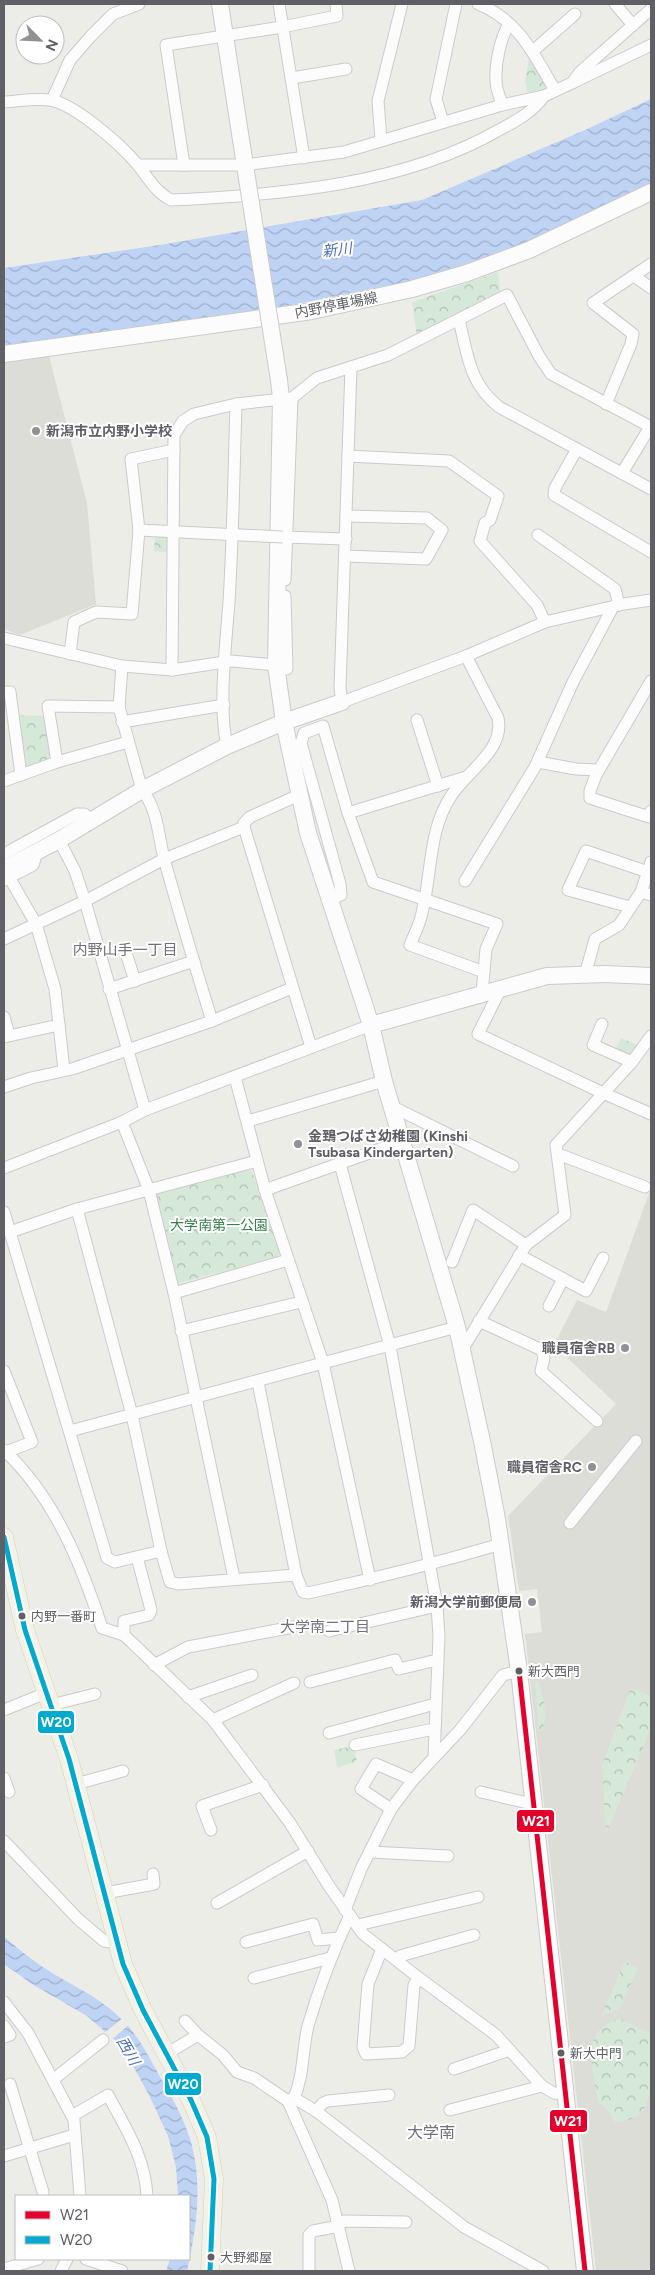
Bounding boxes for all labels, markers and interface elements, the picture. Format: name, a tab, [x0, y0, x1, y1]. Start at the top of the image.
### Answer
north arrow	[15, 15, 65, 65]
text: N	[41, 37, 61, 53]
water label: 新川	[321, 239, 355, 261]
street label: 内野停車場線	[293, 289, 379, 322]
place label: 新潟市立内野小学校	[46, 423, 172, 440]
marker: 新潟市立内野小学校	[30, 425, 42, 437]
district label: 内野山手一丁目	[72, 941, 178, 959]
place label: 金鵄つばさ幼稚園 (Kinshi Tsubasa Kindergarten)	[308, 1128, 468, 1161]
marker: 金鵄つばさ幼稚園 (Kinshi Tsubasa Kindergarten)	[292, 1138, 304, 1150]
park label: 大学南第一公園	[170, 1217, 268, 1234]
place label: 職員宿舎RB	[541, 1340, 615, 1357]
marker: 職員宿舎RB	[619, 1342, 631, 1354]
place label: 職員宿舎RC	[507, 1459, 582, 1476]
marker: 職員宿舎RC	[586, 1461, 598, 1473]
place label: 新潟大学前郵便局	[410, 1594, 522, 1611]
marker: 新潟大学前郵便局	[526, 1596, 538, 1608]
place label: 内野一番町	[31, 1609, 96, 1624]
marker: 内野一番町	[17, 1611, 27, 1621]
district label: 大学南二丁目	[280, 1618, 370, 1636]
place label: 新大西門	[528, 1664, 580, 1679]
marker: 新大西門	[514, 1666, 524, 1676]
line badge: W20	[37, 1710, 75, 1734]
text: W20	[41, 1714, 71, 1731]
line badge: W21	[516, 1809, 555, 1833]
text: W21	[522, 1813, 550, 1830]
water label: 西川	[113, 2034, 144, 2070]
place label: 新大中門	[570, 2046, 622, 2061]
marker: 新大中門	[556, 2048, 566, 2058]
line badge: W20	[164, 2072, 202, 2096]
text: W20	[168, 2076, 198, 2093]
line badge: W21	[549, 2109, 588, 2133]
text: W21	[554, 2113, 582, 2130]
district label: 大学南	[407, 2123, 455, 2142]
legend	[15, 2195, 190, 2260]
text: W21	[60, 2206, 89, 2224]
text: W20	[60, 2231, 92, 2249]
place label: 大野郷屋	[220, 2250, 272, 2265]
marker: 大野郷屋	[206, 2252, 216, 2262]

